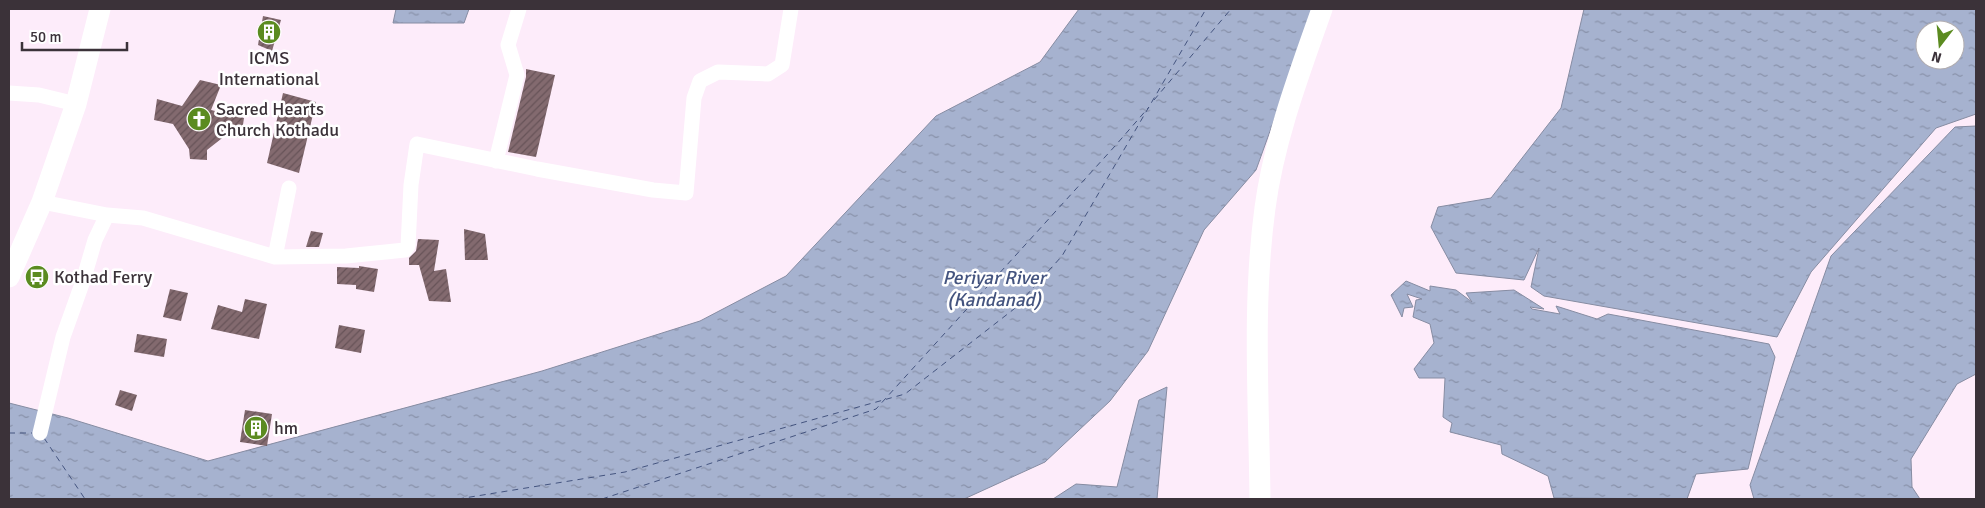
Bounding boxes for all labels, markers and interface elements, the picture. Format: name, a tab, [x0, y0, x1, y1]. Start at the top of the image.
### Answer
building icon: ICMS International	[256, 19, 282, 45]
scale bar	[22, 20, 128, 52]
north arrow	[1915, 20, 1965, 70]
text: 50 m	[30, 28, 61, 46]
place label: ICMS International	[219, 47, 319, 90]
text: N	[1930, 48, 1944, 67]
place label: Sacred Hearts Church Kothadu	[216, 98, 339, 141]
church icon: Sacred Hearts Church Kothadu	[186, 106, 212, 132]
bus stop icon: Kothad Ferry	[24, 264, 50, 290]
place label: Kothad Ferry	[54, 266, 153, 288]
water label: Periyar River (Kandanad)	[943, 266, 1048, 312]
building icon: hm	[243, 415, 269, 441]
place label: hm	[274, 417, 298, 439]

